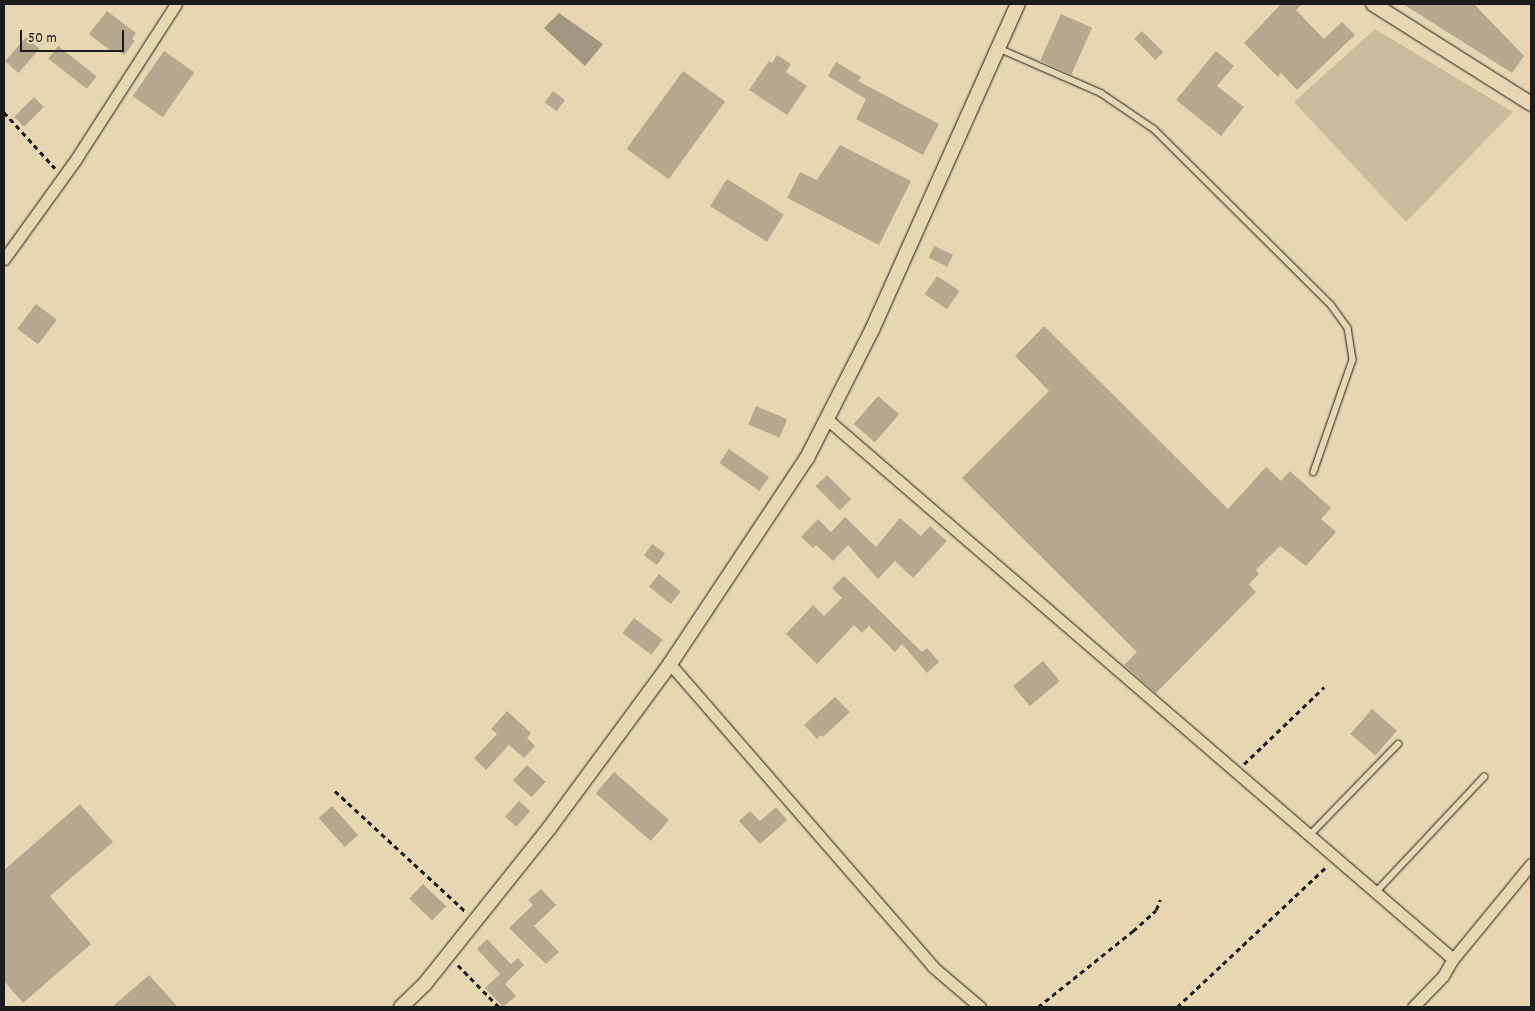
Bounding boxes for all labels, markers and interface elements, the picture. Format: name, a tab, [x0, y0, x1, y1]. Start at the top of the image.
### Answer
scale bar	[22, 20, 126, 52]
text: 50 m	[28, 28, 57, 50]

